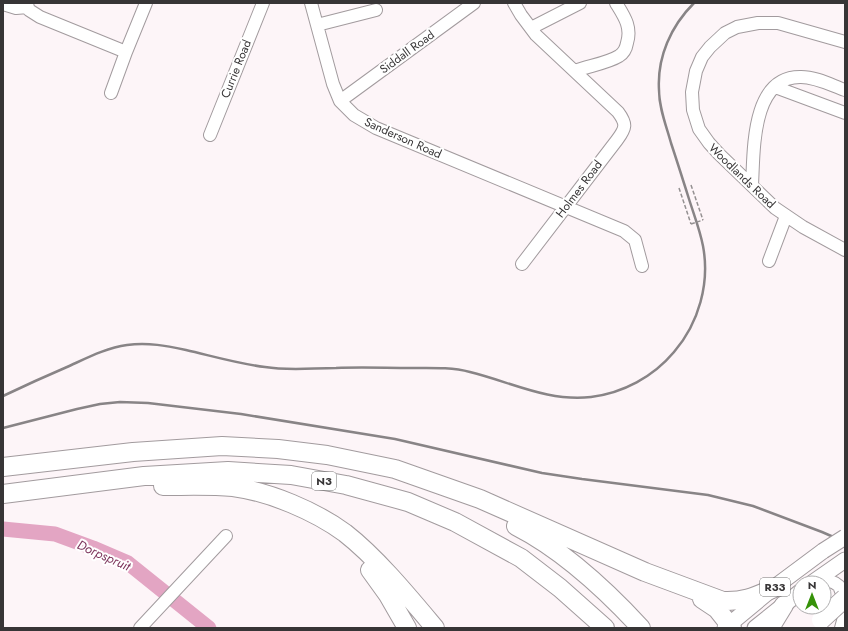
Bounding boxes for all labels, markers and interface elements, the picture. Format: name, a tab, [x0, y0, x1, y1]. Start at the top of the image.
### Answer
street label: Siddall Road	[376, 26, 438, 78]
street label: Currie Road	[216, 37, 256, 101]
street label: Sanderson Road	[361, 113, 445, 163]
street label: Woodlands Road	[705, 139, 779, 213]
street label: Holmes Road	[551, 157, 607, 221]
road number: N3	[312, 472, 336, 490]
water label: Dorpspruit	[74, 535, 134, 576]
north arrow	[792, 575, 832, 615]
text: N	[808, 577, 816, 593]
road number: R33	[760, 578, 790, 596]

